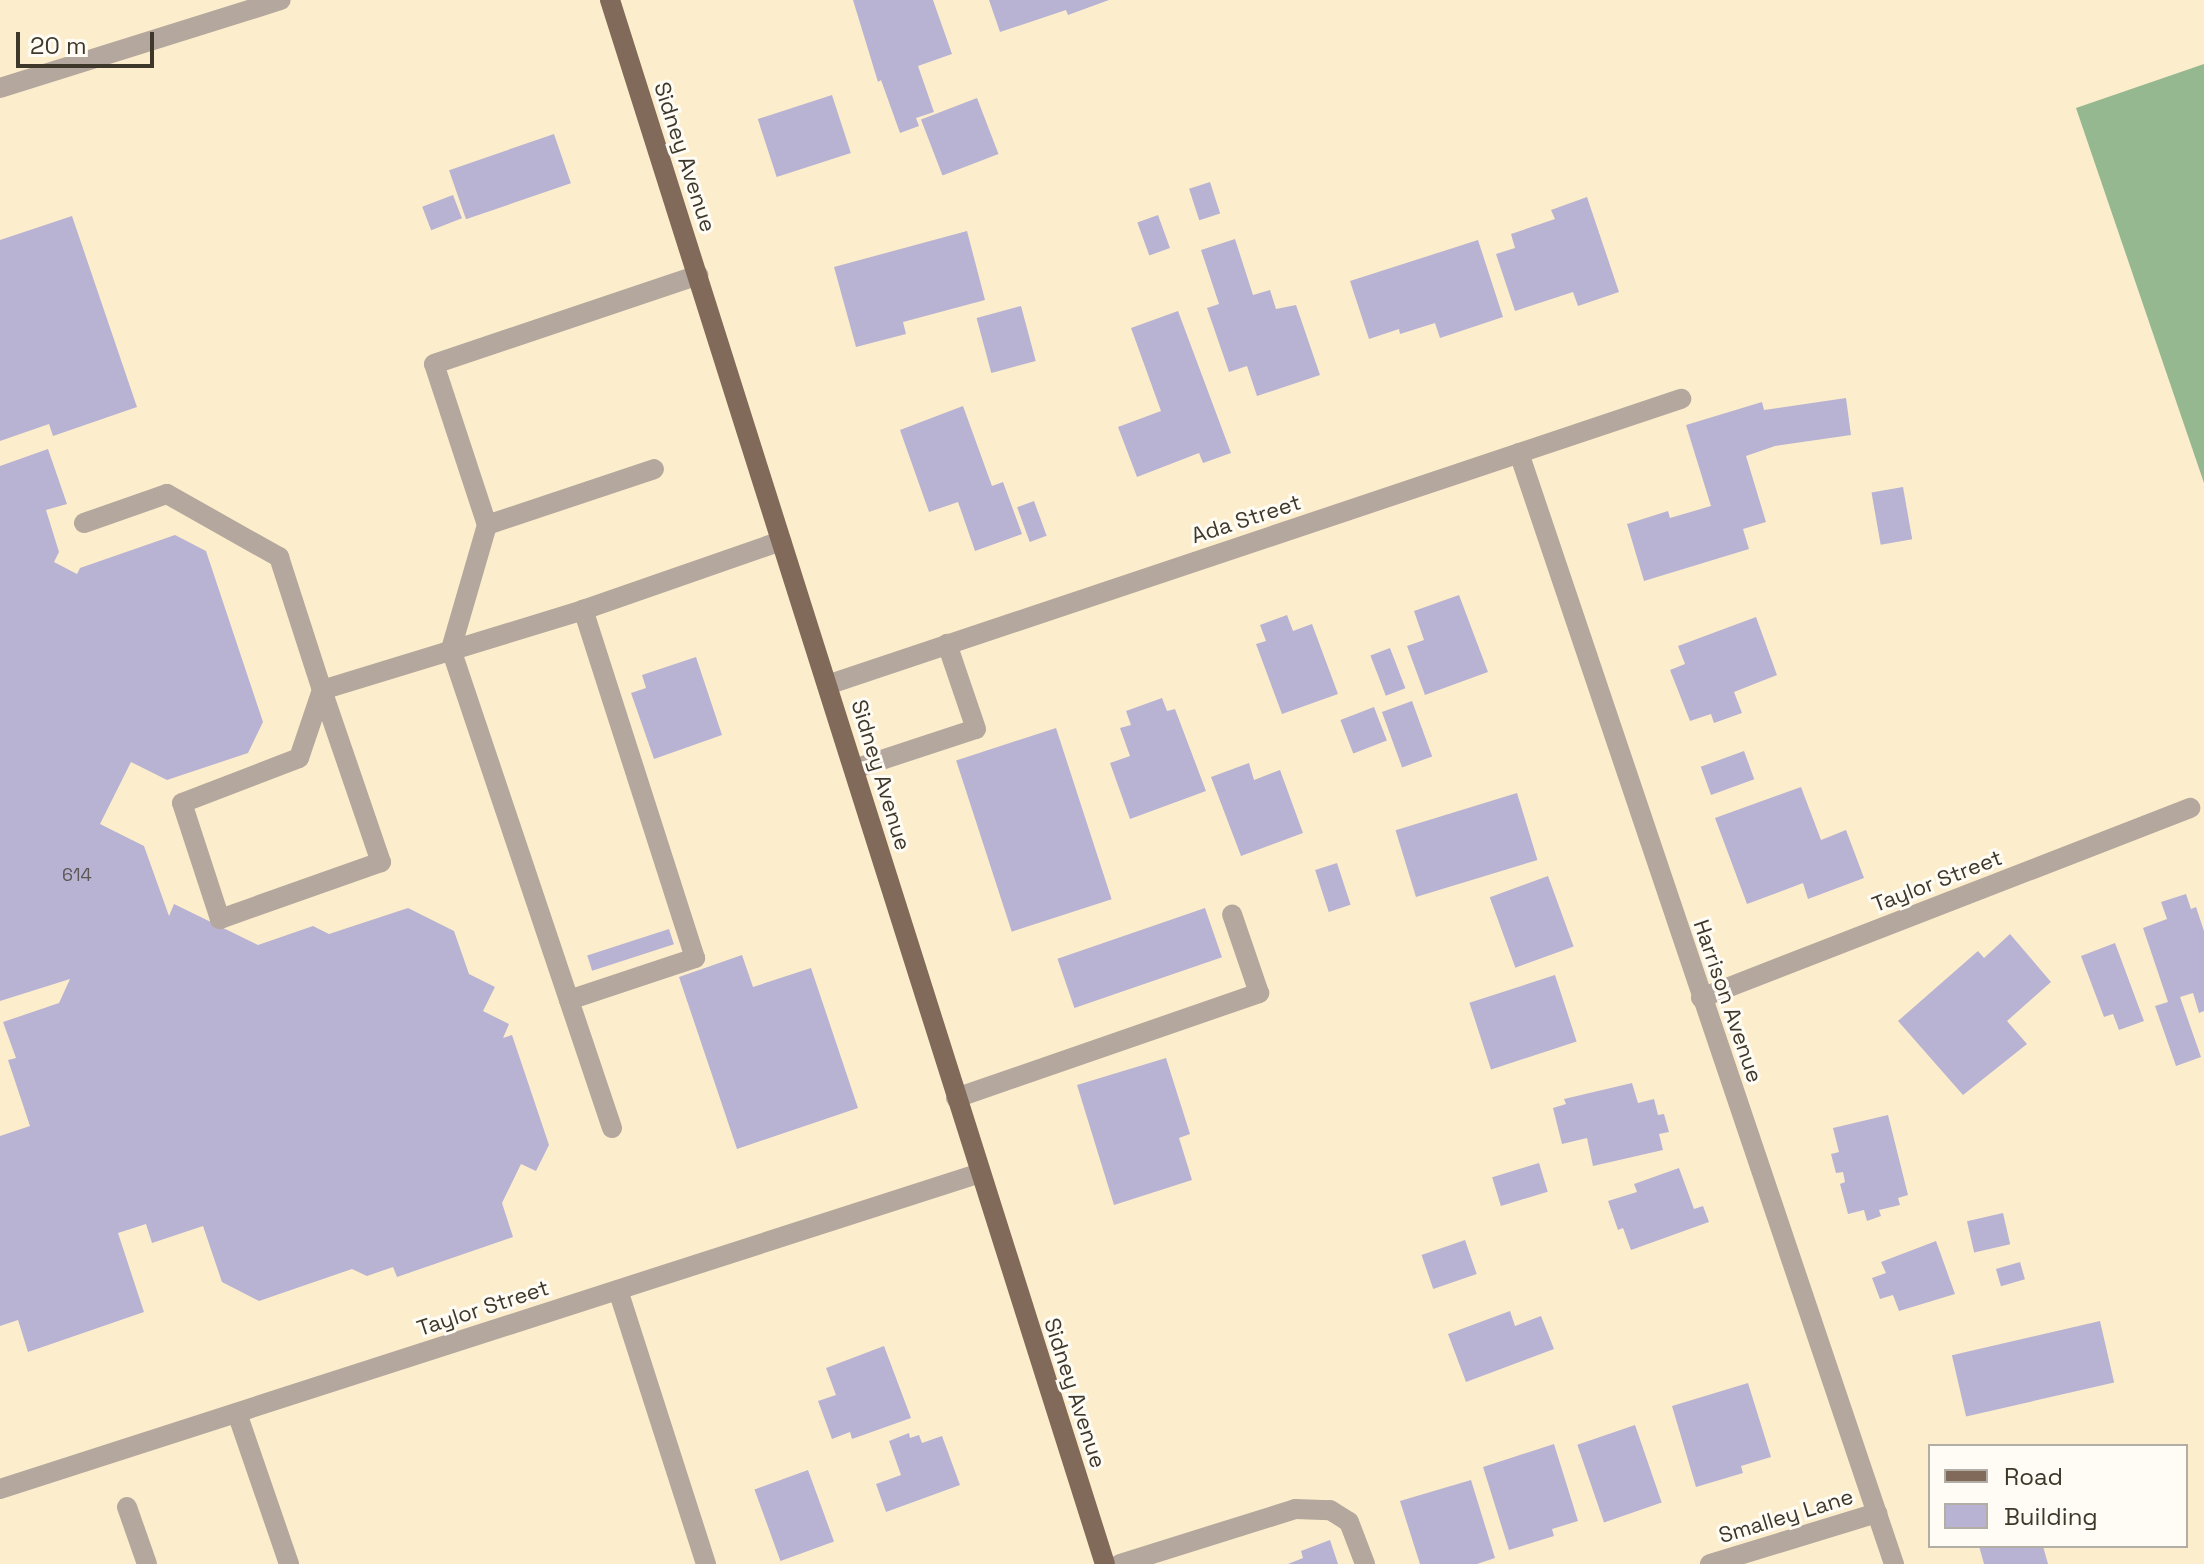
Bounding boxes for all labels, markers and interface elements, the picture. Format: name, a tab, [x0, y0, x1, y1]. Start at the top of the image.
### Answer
scale bar	[20, 16, 158, 66]
text: 20 m	[30, 30, 87, 61]
street label: Sidney Avenue	[648, 79, 722, 235]
street label: Ada Street	[1188, 489, 1304, 549]
street label: Sidney Avenue	[846, 696, 916, 854]
street label: Taylor Street	[1868, 844, 2006, 918]
house number: 614	[62, 864, 92, 886]
street label: Harrison Avenue	[1688, 916, 1768, 1086]
street label: Taylor Street	[414, 1274, 552, 1342]
street label: Sidney Avenue	[1038, 1315, 1112, 1471]
legend	[1928, 1444, 2188, 1548]
text: Road	[2004, 1461, 2063, 1492]
street label: Smalley Lane	[1716, 1483, 1856, 1549]
text: Building	[2004, 1501, 2098, 1532]

